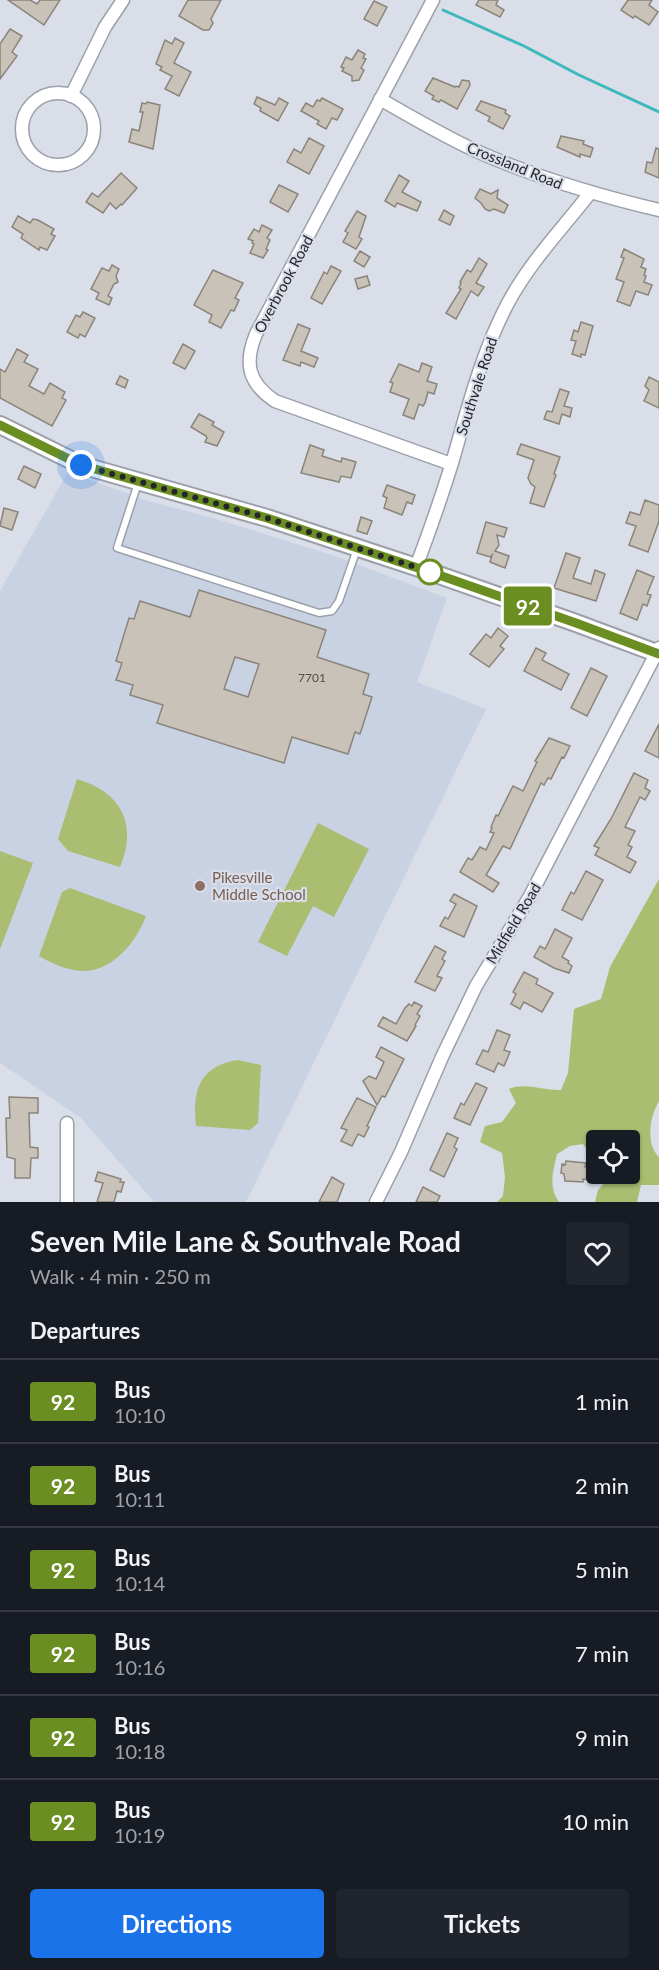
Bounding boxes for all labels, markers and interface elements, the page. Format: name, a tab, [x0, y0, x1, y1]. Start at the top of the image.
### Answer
street label: Crossland Road	[465, 138, 565, 192]
street label: Overbrook Road	[250, 232, 316, 336]
street label: Southvale Road	[452, 335, 500, 437]
your location	[66, 450, 96, 480]
unlabelled marker	[417, 559, 443, 585]
line badge: 92	[501, 586, 555, 626]
text: 92	[516, 594, 540, 619]
house number: 7701	[298, 670, 326, 685]
place label: Pikesville Middle School	[212, 868, 306, 903]
marker: Pikesville Middle School	[193, 879, 207, 893]
street label: Midfield Road	[482, 879, 544, 967]
map controls	[586, 1130, 640, 1184]
button: locate	[586, 1130, 640, 1184]
button: heart	[566, 1222, 629, 1285]
text: Seven Mile Lane & Southvale Road	[30, 1224, 461, 1258]
text: Walk · 4 min · 250 m	[30, 1264, 211, 1288]
text: Departures	[30, 1317, 140, 1344]
text: Bus	[114, 1376, 150, 1403]
text: 1 min	[575, 1388, 629, 1415]
text: 92	[51, 1389, 75, 1414]
text: 10:10	[114, 1403, 165, 1427]
text: Bus	[114, 1460, 150, 1487]
text: 2 min	[575, 1472, 629, 1499]
text: 92	[51, 1473, 75, 1498]
text: 10:11	[114, 1487, 165, 1511]
text: Bus	[114, 1544, 150, 1571]
text: 5 min	[575, 1556, 629, 1583]
text: 92	[51, 1557, 75, 1582]
text: 10:14	[114, 1571, 165, 1595]
text: Bus	[114, 1628, 150, 1655]
text: 7 min	[575, 1640, 629, 1667]
text: 92	[51, 1641, 75, 1666]
text: 10:16	[114, 1655, 165, 1679]
text: Bus	[114, 1712, 150, 1739]
text: 9 min	[575, 1724, 629, 1751]
text: 92	[51, 1725, 75, 1750]
text: 10:18	[114, 1739, 165, 1763]
text: Bus	[114, 1796, 150, 1823]
text: 10 min	[562, 1808, 629, 1835]
text: 92	[51, 1809, 75, 1834]
text: 10:19	[114, 1823, 165, 1847]
button: Directions	[30, 1889, 324, 1958]
button: Tickets	[336, 1889, 629, 1958]

